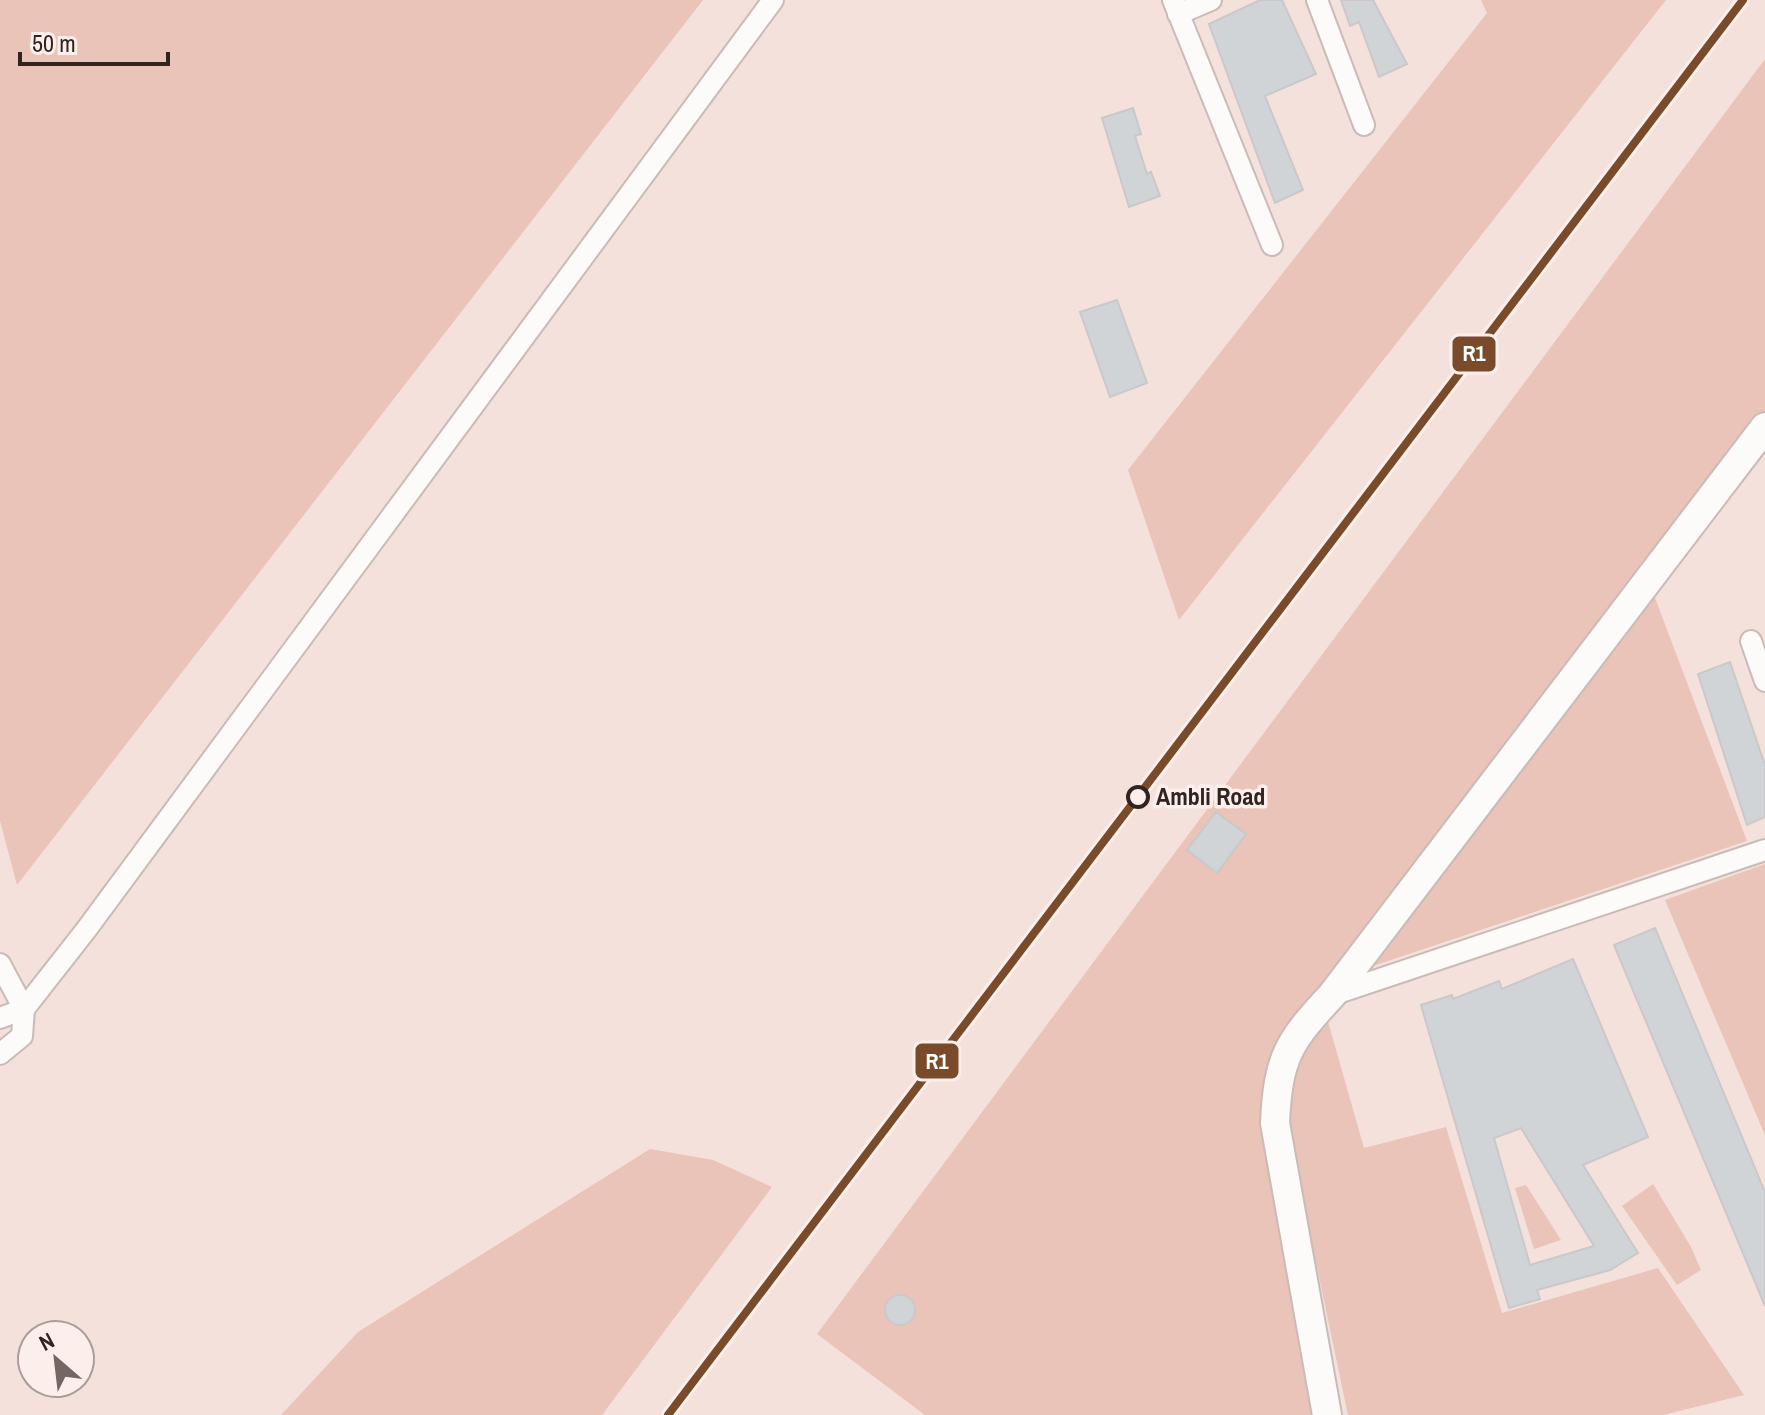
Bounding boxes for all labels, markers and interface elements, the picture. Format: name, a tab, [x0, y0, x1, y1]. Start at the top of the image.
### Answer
scale bar	[20, 16, 168, 66]
text: 50 m	[32, 27, 76, 59]
line badge: R1	[1451, 335, 1497, 373]
text: R1	[1462, 338, 1486, 368]
place label: Ambli Road	[1156, 780, 1265, 812]
marker: Ambli Road	[1127, 786, 1149, 808]
line badge: R1	[914, 1042, 960, 1080]
text: R1	[925, 1046, 949, 1076]
north arrow	[16, 1319, 96, 1399]
text: N	[34, 1325, 59, 1358]

